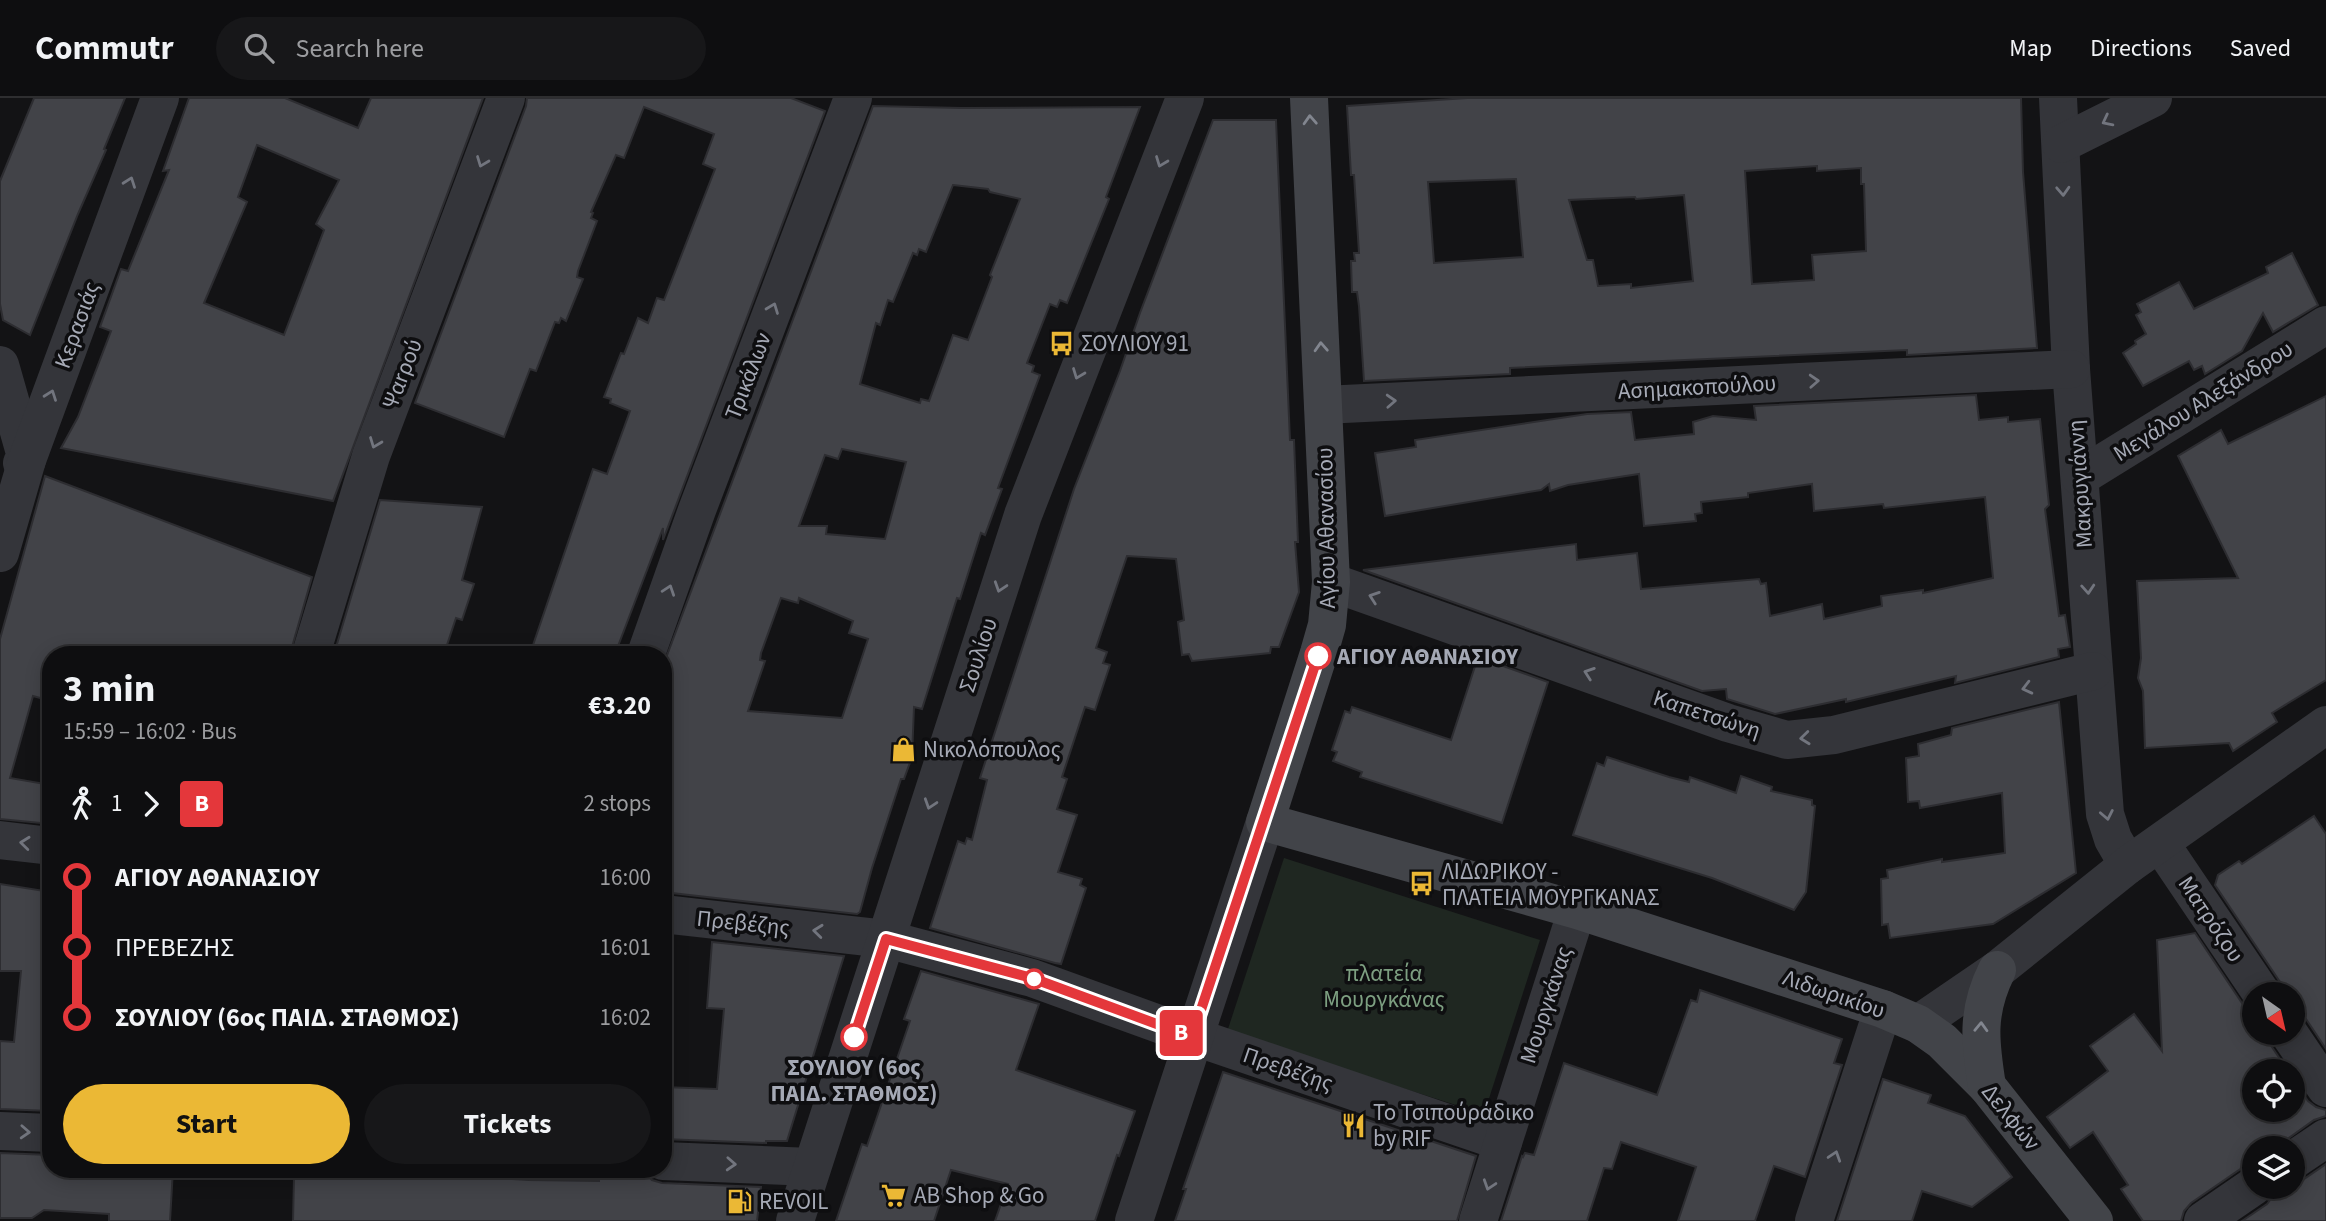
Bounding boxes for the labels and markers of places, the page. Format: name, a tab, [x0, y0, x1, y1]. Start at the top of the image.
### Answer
place label: ΣΟΥΛΙΟΥ 91	[1081, 327, 1189, 360]
bus stop icon: ΣΟΥΛΙΟΥ 91	[1047, 329, 1075, 357]
place label: ΑΓΙΟΥ ΑΘΑΝΑΣΙΟΥ	[1336, 640, 1519, 673]
marker: ΑΓΙΟΥ ΑΘΑΝΑΣΙΟΥ	[1305, 643, 1331, 669]
place label: Νικολόπουλος	[923, 733, 1061, 766]
shop icon: Νικολόπουλος	[889, 735, 917, 763]
place label: ΛΙΔΩΡΙΚΟΥ - ΠΛΑΤΕΙΑ ΜΟΥΡΓΚΑΝΑΣ	[1442, 855, 1660, 914]
bus stop icon: ΛΙΔΩΡΙΚΟΥ - ΠΛΑΤΕΙΑ ΜΟΥΡΓΚΑΝΑΣ	[1408, 870, 1436, 898]
unlabelled marker	[1024, 969, 1044, 989]
marker: ΣΟΥΛΙΟΥ (6ος ΠΑΙΔ. ΣΤΑΘΜΟΣ)	[841, 1024, 867, 1050]
place label: ΣΟΥΛΙΟΥ (6ος ΠΑΙΔ. ΣΤΑΘΜΟΣ)	[770, 1051, 938, 1110]
place label: To Τσιπούράδικο by RIF	[1373, 1096, 1534, 1155]
restaurant icon: To Τσιπούράδικο by RIF	[1339, 1111, 1367, 1139]
place label: AB Shop & Go	[914, 1179, 1045, 1212]
supermarket icon: AB Shop & Go	[880, 1181, 908, 1209]
place label: REVOIL	[759, 1185, 828, 1218]
fuel station icon: REVOIL	[725, 1187, 753, 1215]

